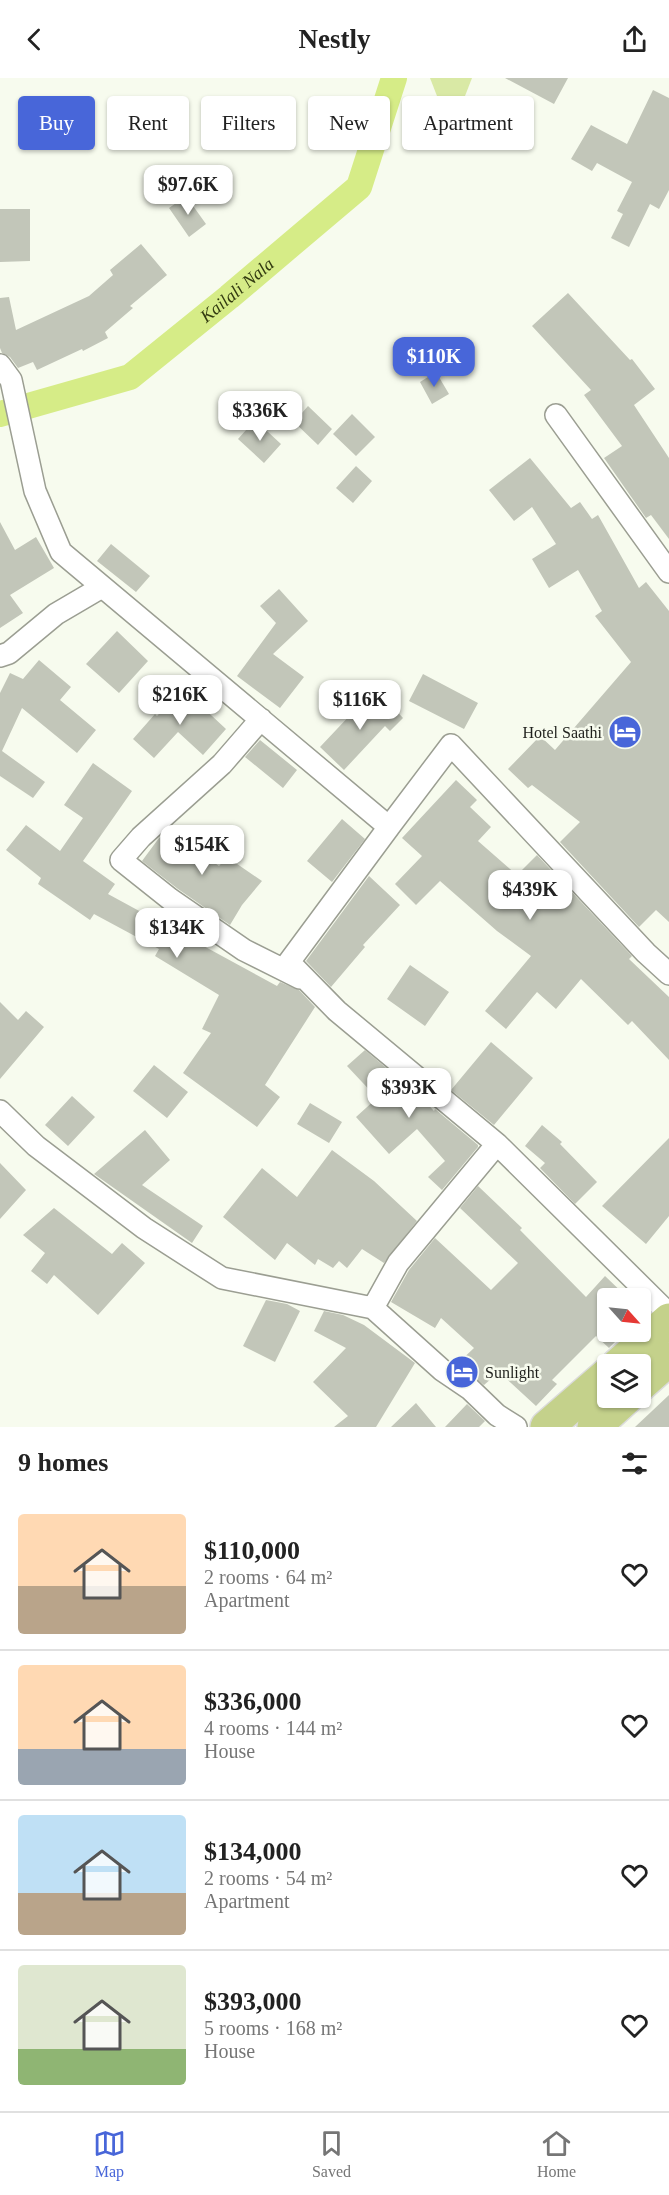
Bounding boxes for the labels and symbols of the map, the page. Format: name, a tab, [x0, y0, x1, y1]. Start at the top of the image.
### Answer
pin: $97.6K	[139, 165, 237, 216]
water label: Kailali Nala	[195, 254, 278, 327]
pin: $110K	[392, 337, 476, 388]
pin: $336K	[218, 391, 302, 442]
pin: $216K	[138, 675, 222, 726]
pin: $116K	[318, 680, 402, 731]
hotel icon: Hotel Saathi	[607, 714, 643, 750]
place label: Hotel Saathi	[522, 724, 603, 741]
pin: $154K	[160, 825, 244, 876]
pin: $439K	[488, 870, 572, 921]
pin: $134K	[135, 908, 219, 959]
pin: $393K	[367, 1068, 451, 1119]
north arrow	[597, 1288, 651, 1342]
hotel icon: Sunlight	[444, 1354, 480, 1390]
place label: Sunlight	[485, 1364, 540, 1382]

